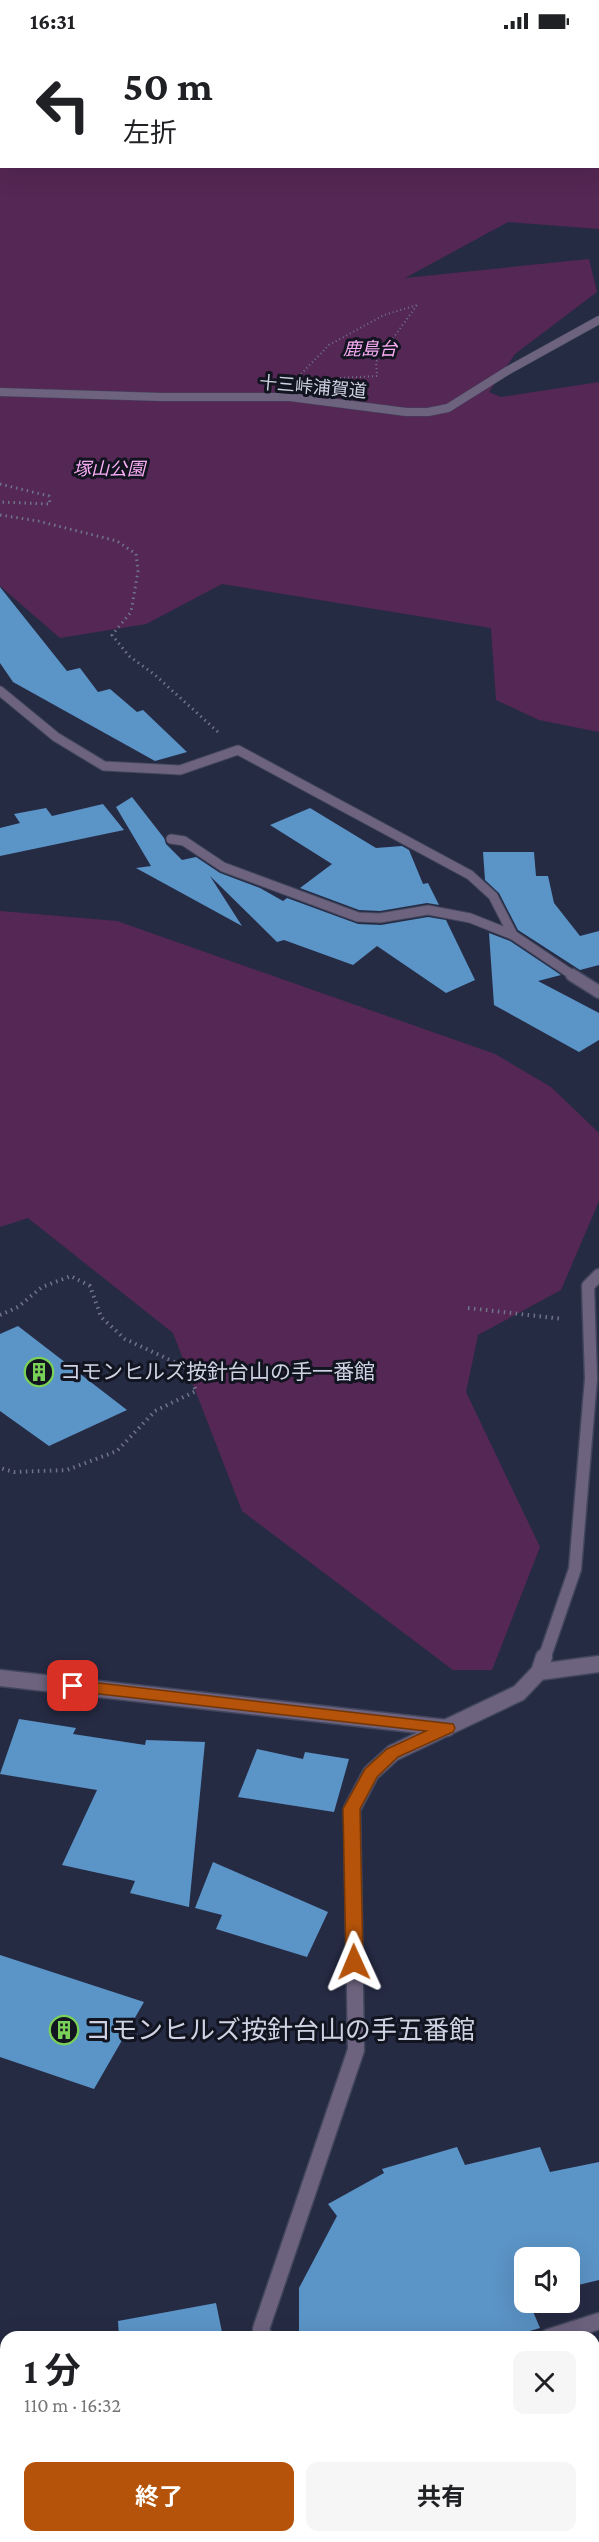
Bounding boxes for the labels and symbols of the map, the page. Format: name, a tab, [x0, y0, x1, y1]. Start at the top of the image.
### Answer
park label: 鹿島台	[343, 339, 399, 359]
street label: 十三峠浦賀道	[258, 372, 368, 402]
park label: 塚山公園	[73, 459, 148, 479]
building icon: コモンヒルズ按針台山の手一番館	[23, 1356, 55, 1388]
place label: コモンヒルズ按針台山の手一番館	[60, 1360, 375, 1384]
pin	[47, 1660, 98, 1711]
position arrow	[322, 1930, 386, 1994]
building icon: コモンヒルズ按針台山の手五番館	[48, 2014, 80, 2046]
place label: コモンヒルズ按針台山の手五番館	[85, 2016, 475, 2045]

